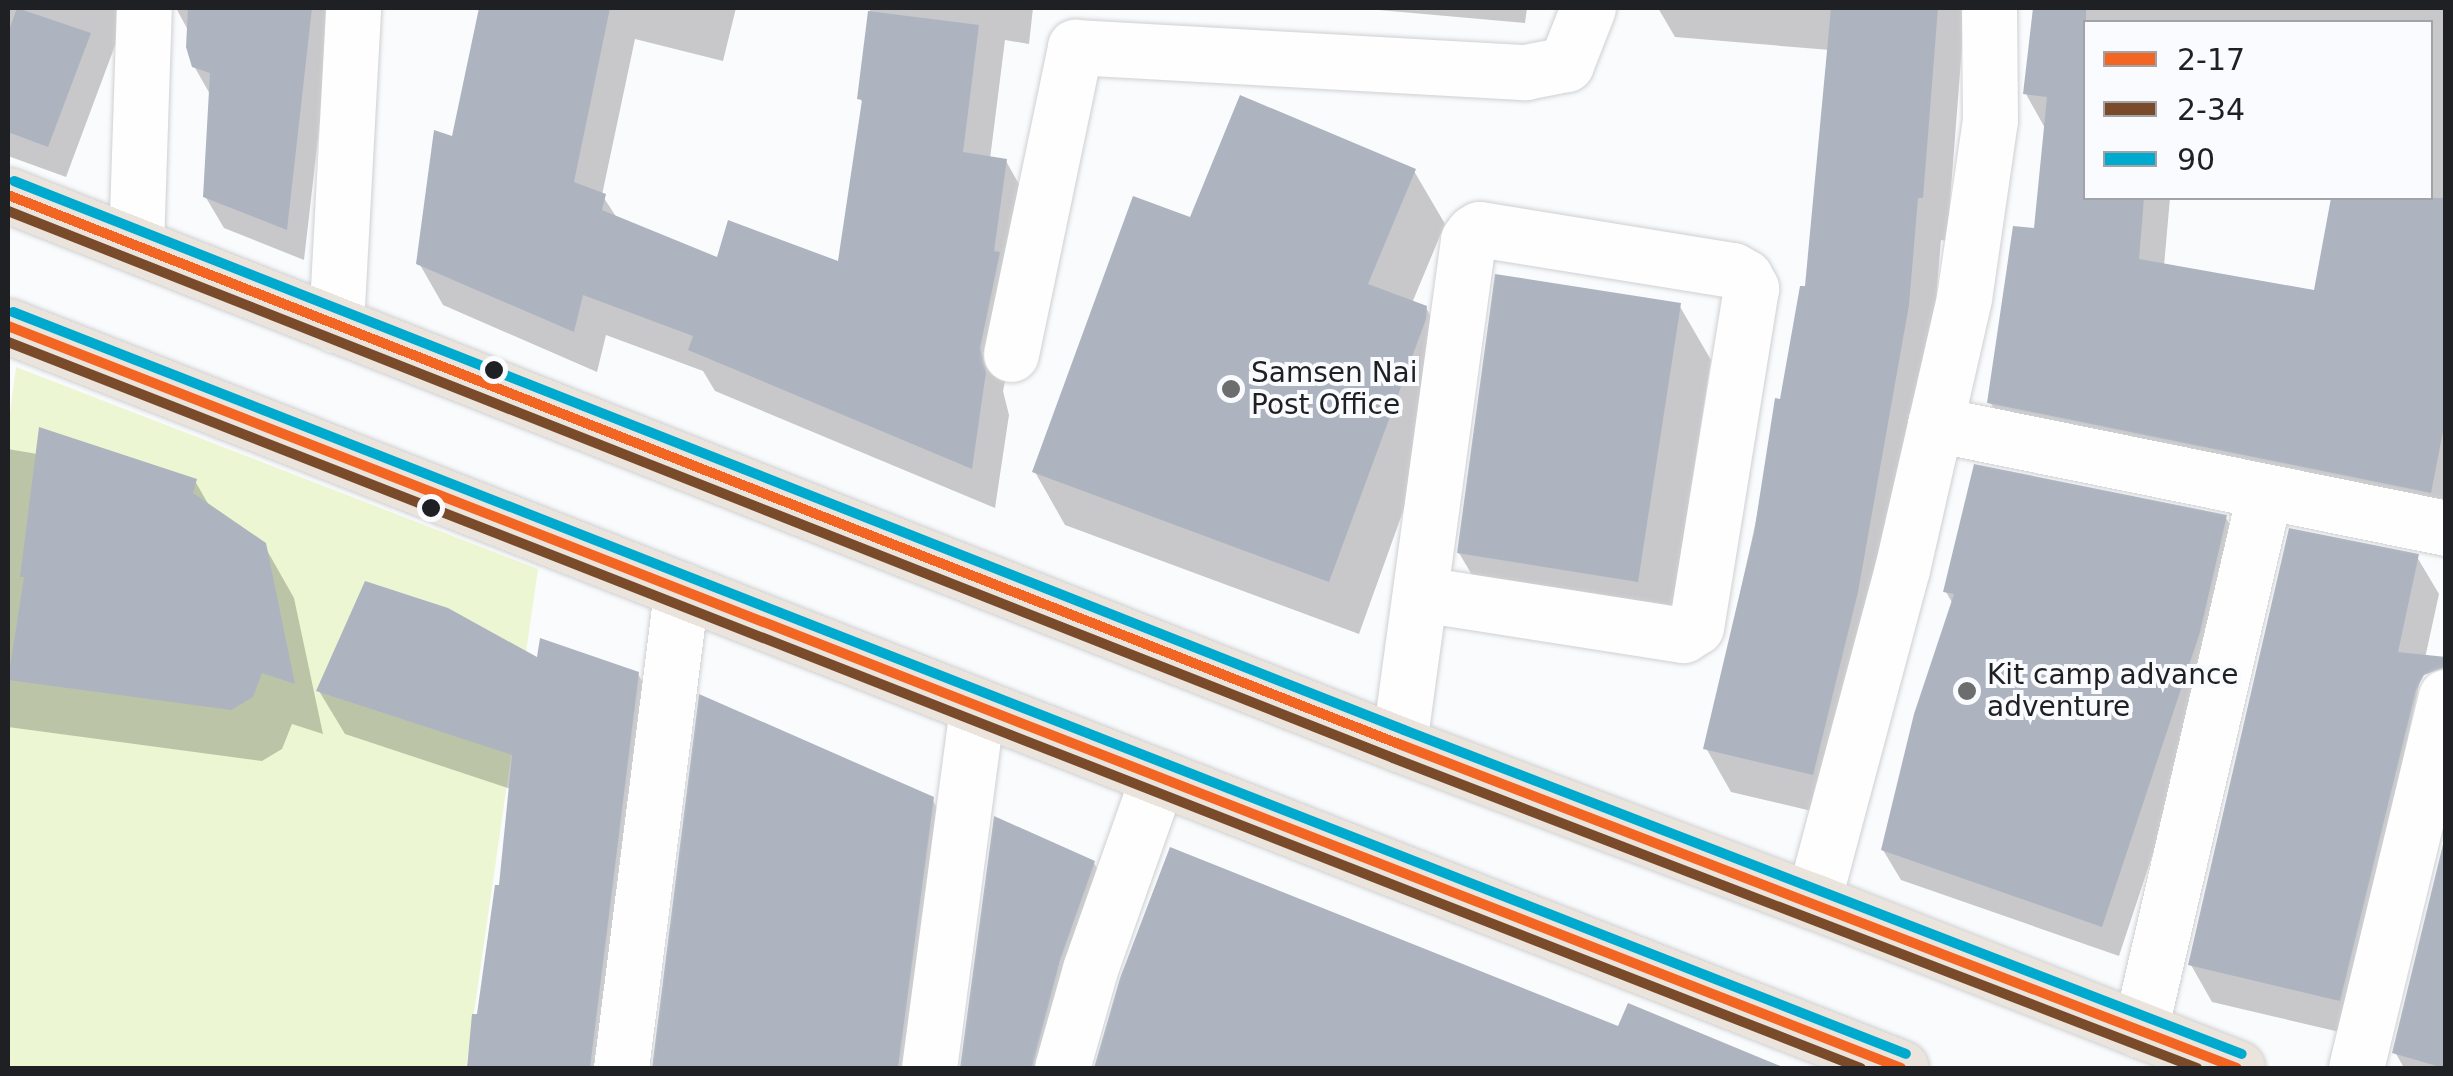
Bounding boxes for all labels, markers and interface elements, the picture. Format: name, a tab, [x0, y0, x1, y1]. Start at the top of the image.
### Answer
legend	[2083, 20, 2433, 200]
text: 2-17	[2177, 42, 2245, 77]
text: 2-34	[2177, 92, 2245, 127]
text: 90	[2177, 142, 2215, 177]
place label: Samsen Nai Post Office	[1251, 356, 1418, 422]
unlabelled marker	[484, 360, 504, 380]
marker: Samsen Nai Post Office	[1220, 378, 1242, 400]
unlabelled marker	[421, 498, 441, 518]
place label: Kit camp advance adventure	[1987, 658, 2239, 724]
marker: Kit camp advance adventure	[1956, 680, 1978, 702]

